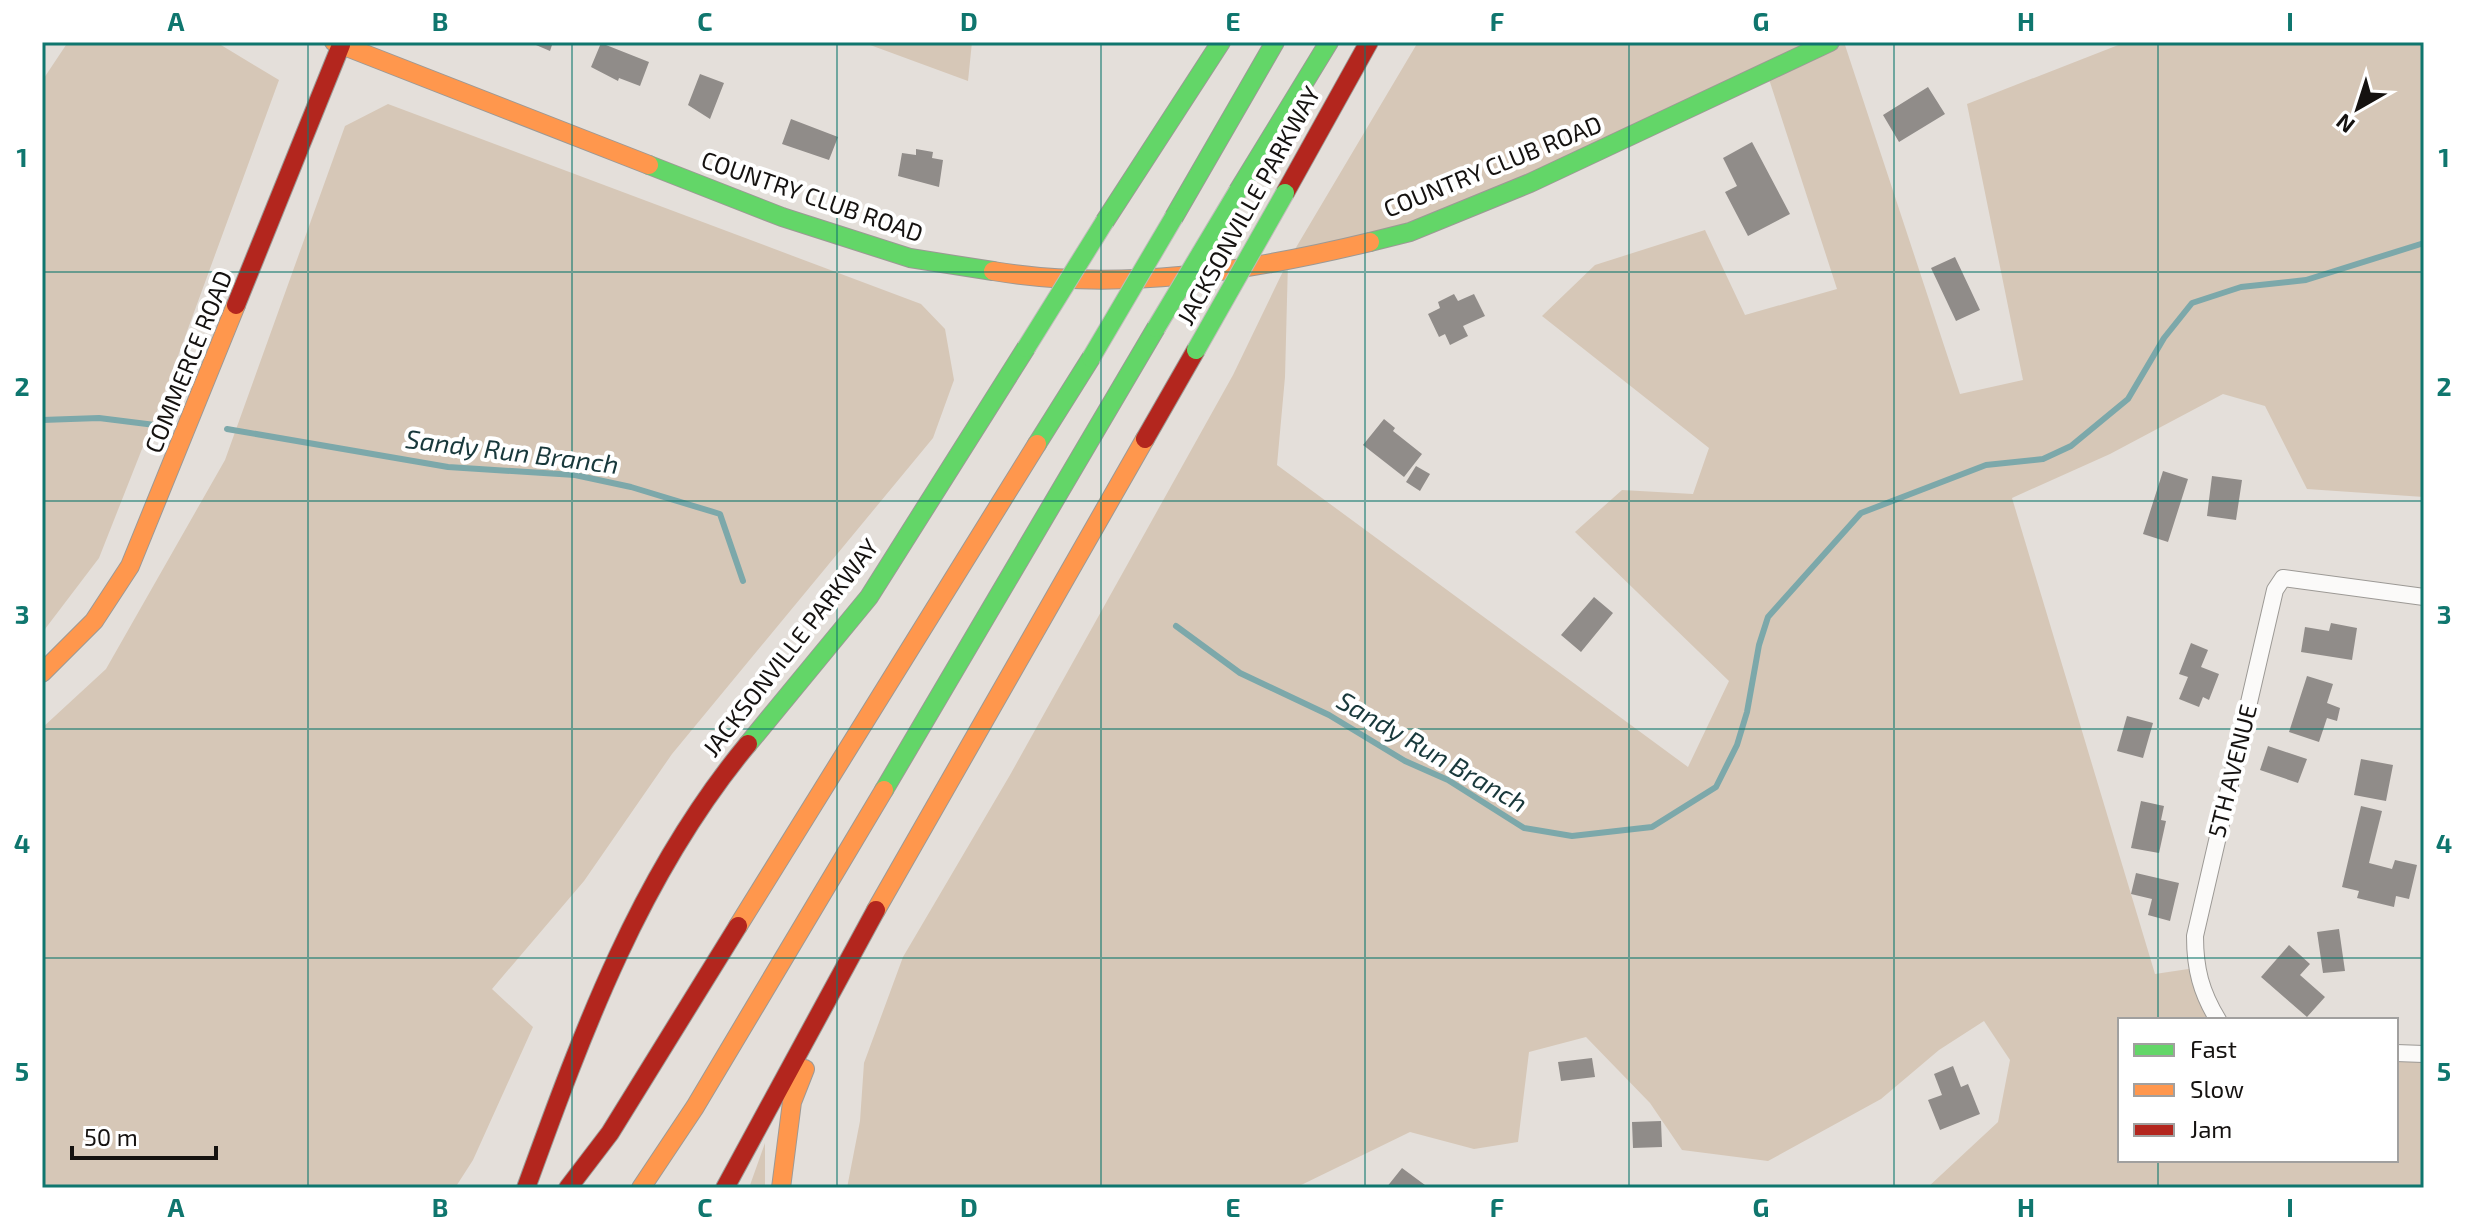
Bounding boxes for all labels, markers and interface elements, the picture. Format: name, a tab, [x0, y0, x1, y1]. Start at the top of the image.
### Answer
text: A	[168, 5, 185, 36]
text: B	[432, 5, 448, 36]
text: C	[697, 5, 713, 36]
text: D	[960, 5, 978, 36]
text: E	[1225, 5, 1241, 36]
text: F	[1490, 5, 1504, 36]
text: G	[1753, 5, 1769, 36]
text: H	[2017, 5, 2035, 36]
text: I	[2286, 5, 2294, 36]
north arrow	[2318, 68, 2398, 148]
street label: JACKSONVILLE PARKWAY	[1170, 81, 1326, 330]
street label: COUNTRY CLUB ROAD	[1379, 109, 1606, 223]
text: N	[2330, 109, 2359, 139]
text: 1	[16, 141, 28, 172]
text: 1	[2438, 141, 2450, 172]
street label: COUNTRY CLUB ROAD	[698, 144, 927, 247]
street label: COMMERCE ROAD	[138, 266, 237, 457]
text: 2	[14, 370, 30, 401]
text: 2	[2436, 370, 2452, 401]
water label: Sandy Run Branch	[404, 422, 620, 480]
street label: JACKSONVILLE PARKWAY	[696, 532, 884, 762]
text: 3	[15, 598, 29, 629]
text: 3	[2437, 598, 2451, 629]
water label: Sandy Run Branch	[1332, 684, 1533, 819]
street label: 5TH AVENUE	[2201, 701, 2262, 840]
text: 4	[14, 827, 30, 858]
text: 4	[2436, 827, 2452, 858]
legend	[2118, 1018, 2398, 1162]
text: Fast	[2190, 1034, 2237, 1063]
text: 5	[15, 1055, 29, 1086]
text: 5	[2437, 1055, 2451, 1086]
text: Slow	[2190, 1074, 2244, 1103]
scale bar	[72, 1110, 216, 1160]
text: Jam	[2190, 1114, 2232, 1143]
text: 50 m	[84, 1122, 138, 1151]
text: A	[168, 1191, 185, 1222]
text: B	[432, 1191, 448, 1222]
text: C	[697, 1191, 713, 1222]
text: D	[960, 1191, 978, 1222]
text: E	[1225, 1191, 1241, 1222]
text: F	[1490, 1191, 1504, 1222]
text: G	[1753, 1191, 1769, 1222]
text: H	[2017, 1191, 2035, 1222]
text: I	[2286, 1191, 2294, 1222]

